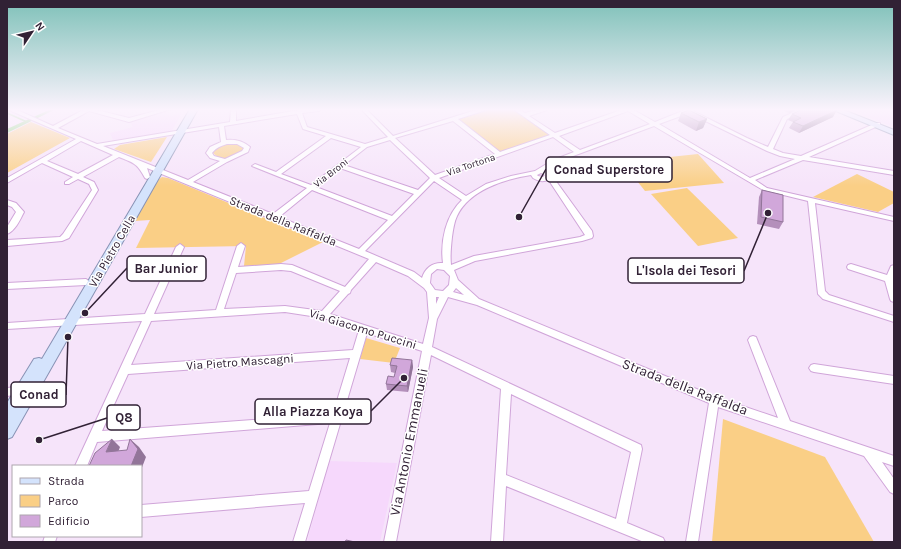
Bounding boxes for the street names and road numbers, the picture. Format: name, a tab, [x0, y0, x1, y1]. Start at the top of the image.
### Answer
street label: Via Tortona	[445, 151, 497, 179]
street label: Via Broni	[311, 156, 351, 190]
street label: Strada della Raffalda	[227, 193, 339, 249]
street label: Via Pietro Cella	[86, 212, 138, 290]
street label: Via Giacomo Puccini	[308, 306, 418, 352]
street label: Via Pietro Mascagni	[186, 351, 294, 373]
street label: Strada della Raffalda	[620, 355, 750, 419]
street label: Via Antonio Emmanueli	[386, 367, 432, 517]

